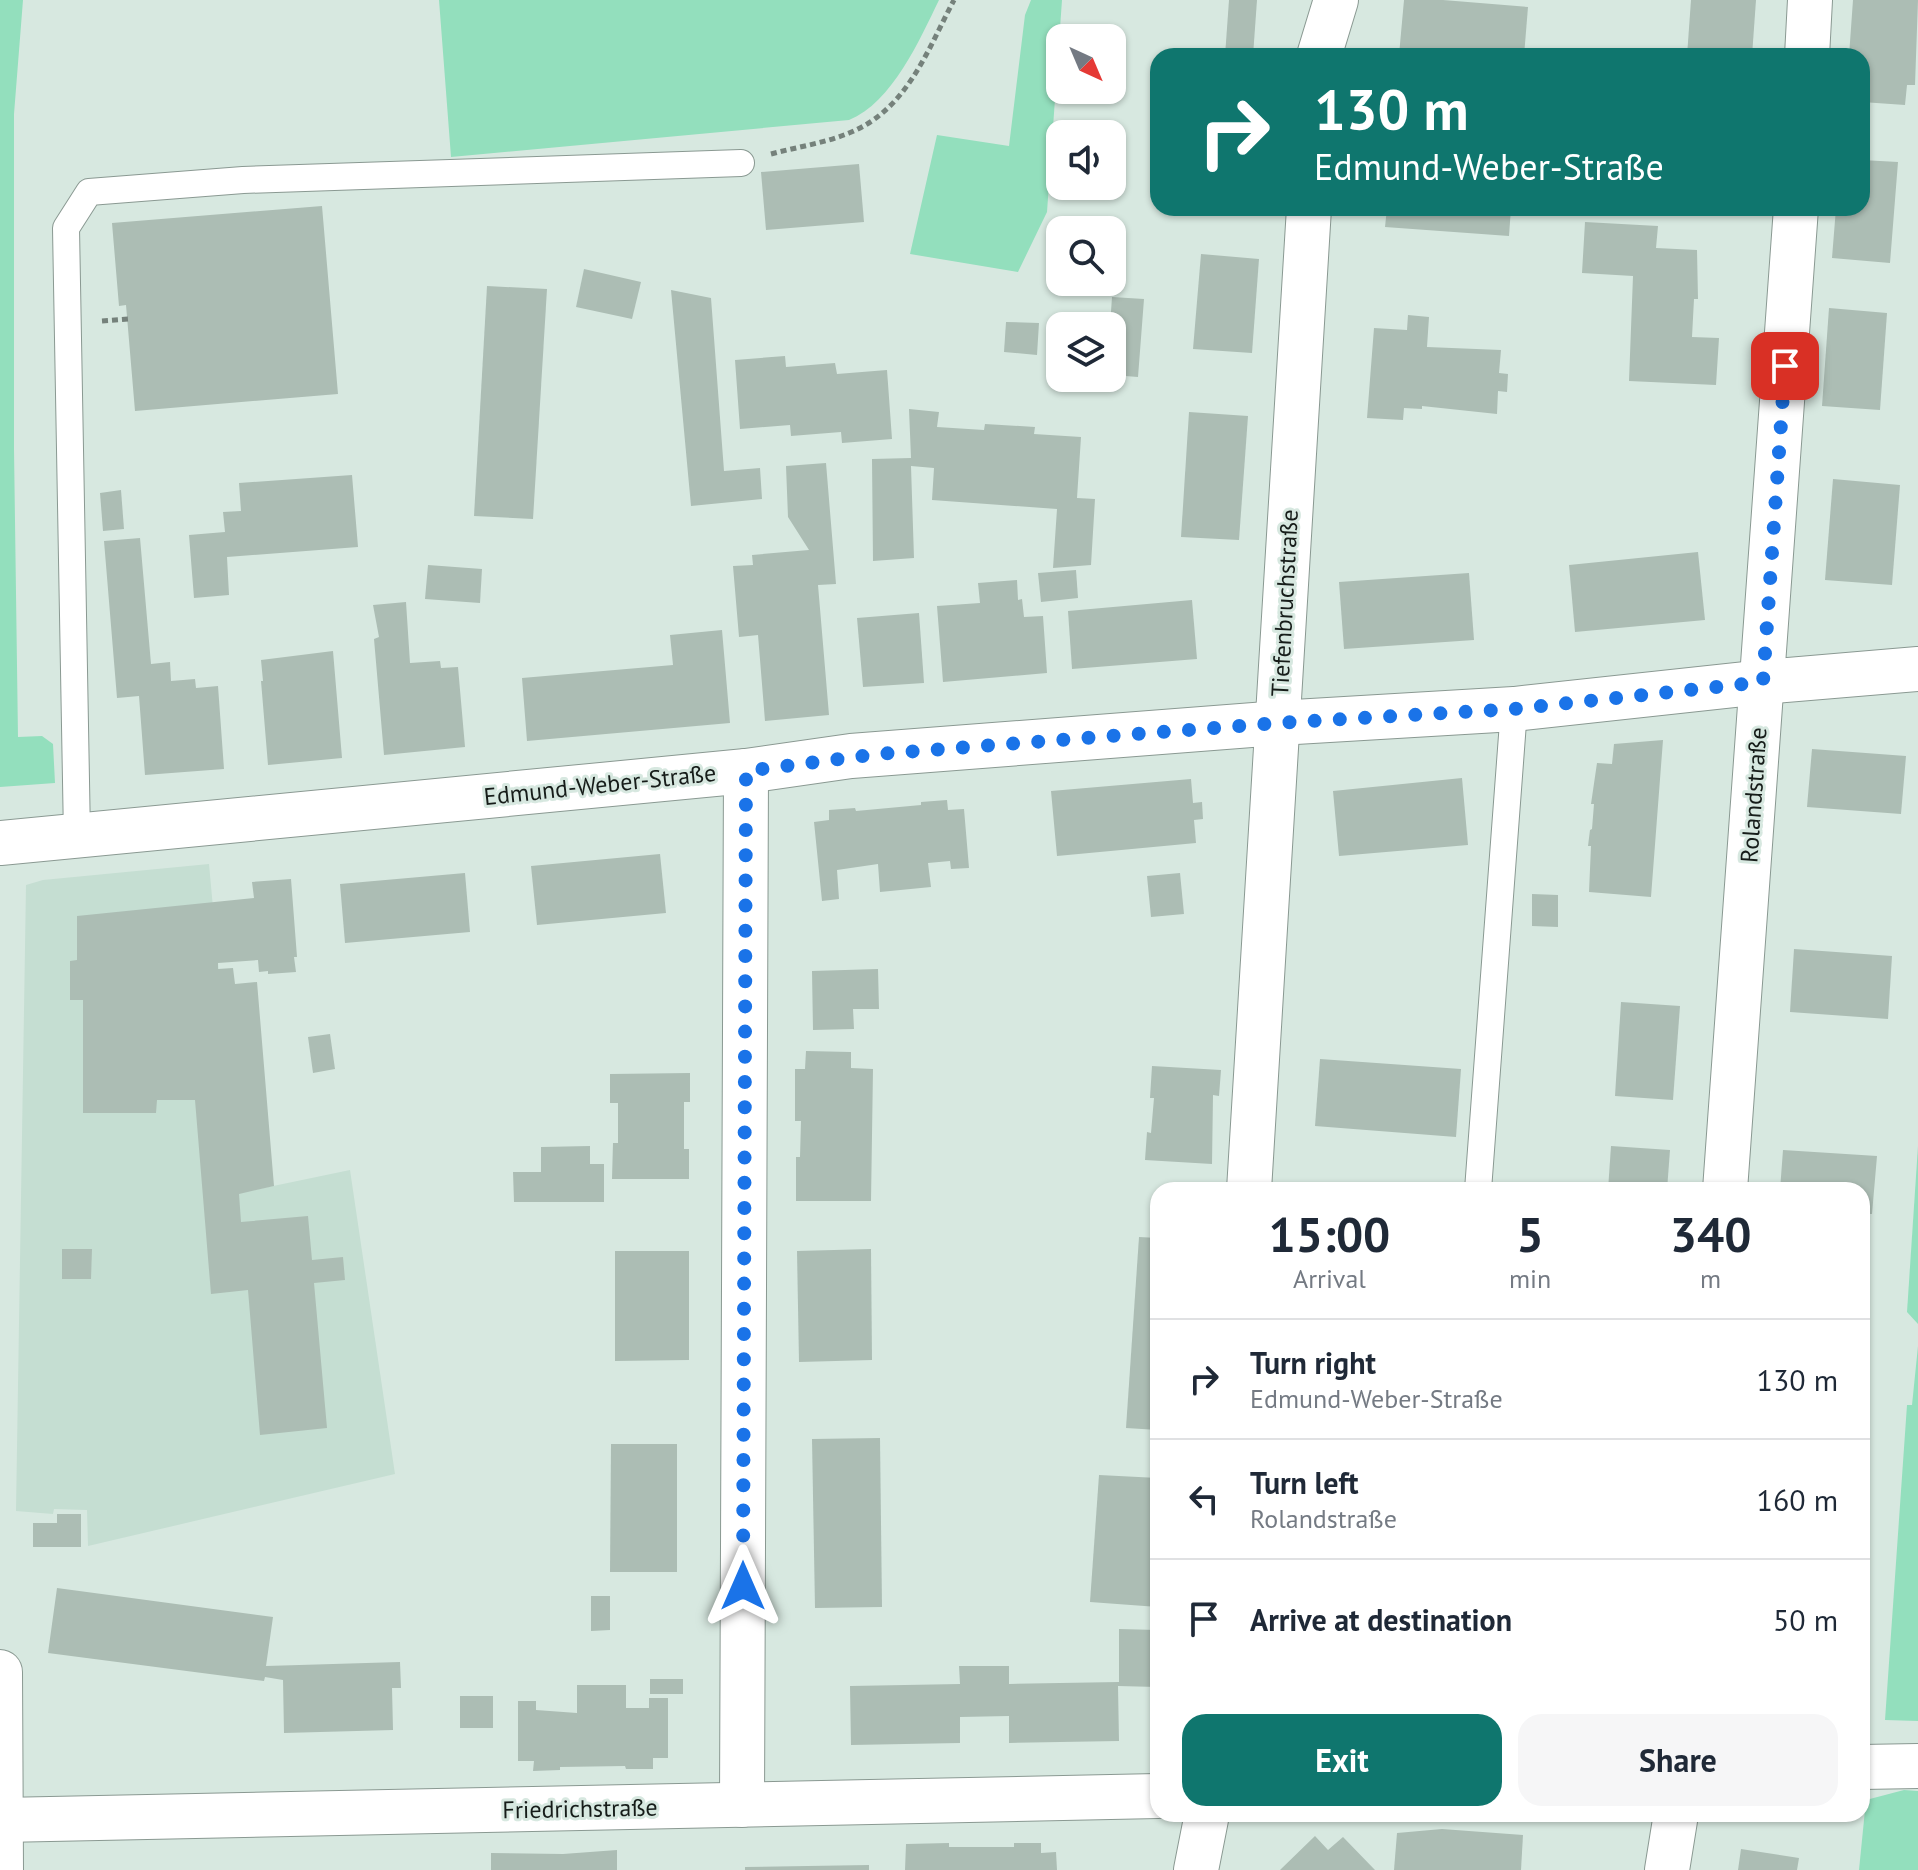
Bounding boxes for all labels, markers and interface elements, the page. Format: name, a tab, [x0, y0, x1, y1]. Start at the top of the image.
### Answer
north arrow	[1046, 24, 1126, 104]
map controls	[1046, 24, 1126, 392]
text: 130 m	[1314, 73, 1469, 145]
icon: right	[1182, 80, 1286, 184]
button: sound	[1046, 120, 1126, 200]
text: Edmund-Weber-Straße	[1314, 143, 1664, 190]
button: search	[1046, 216, 1126, 296]
button: layers	[1046, 312, 1126, 392]
pin	[1751, 332, 1819, 400]
icon: arrive	[1763, 344, 1807, 388]
street label: Tiefenbruchstraße	[1264, 509, 1305, 697]
street label: Rolandstraße	[1733, 726, 1774, 864]
street label: Edmund-Weber-Straße	[482, 757, 718, 812]
text: 15:00	[1269, 1203, 1390, 1265]
text: 5	[1516, 1203, 1544, 1265]
text: 340	[1670, 1203, 1751, 1265]
text: Arrival	[1293, 1262, 1366, 1295]
text: min	[1509, 1262, 1551, 1295]
text: m	[1700, 1262, 1721, 1295]
text: Turn right	[1250, 1343, 1376, 1382]
icon: right	[1182, 1357, 1226, 1401]
text: 130 m	[1757, 1360, 1838, 1399]
text: Edmund-Weber-Straße	[1250, 1382, 1503, 1415]
text: Turn left	[1250, 1463, 1358, 1502]
icon: left	[1182, 1477, 1226, 1521]
text: 160 m	[1757, 1480, 1838, 1519]
text: Rolandstraße	[1250, 1502, 1397, 1535]
position arrow	[701, 1544, 785, 1628]
icon: arrive	[1182, 1597, 1226, 1641]
text: Arrive at destination	[1250, 1600, 1512, 1639]
text: 50 m	[1773, 1600, 1838, 1639]
button: Exit	[1182, 1714, 1502, 1806]
button: Share	[1518, 1714, 1838, 1806]
street label: Friedrichstraße	[502, 1792, 658, 1825]

